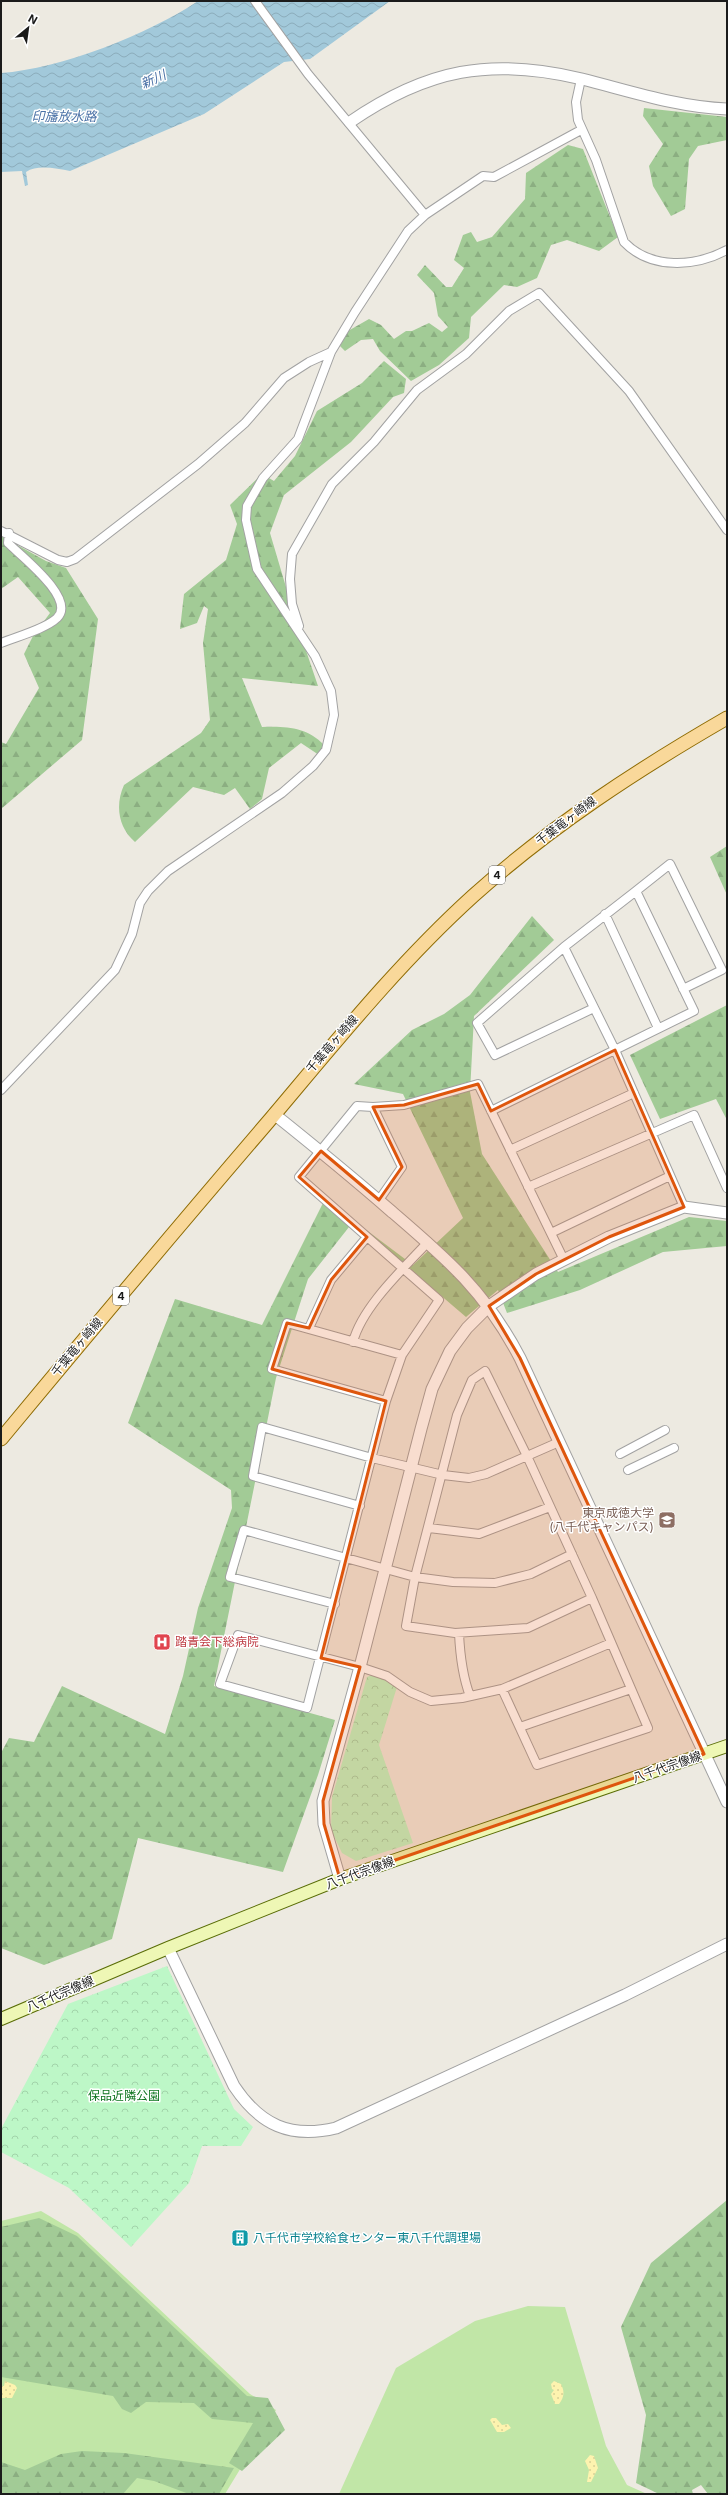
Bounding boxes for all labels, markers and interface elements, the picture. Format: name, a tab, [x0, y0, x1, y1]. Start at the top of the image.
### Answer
north arrow	[8, 8, 48, 48]
text: N	[26, 11, 40, 27]
water label: 新川	[138, 66, 170, 92]
water label: 印旛放水路	[31, 108, 97, 124]
street label: 千葉竜ヶ崎線	[532, 793, 599, 848]
road number: 4	[489, 866, 505, 884]
street label: 千葉竜ヶ崎線	[302, 1012, 361, 1076]
road number: 4	[113, 1287, 129, 1305]
street label: 千葉竜ヶ崎線	[48, 1314, 106, 1379]
place label: 東京成徳大学 (八千代キャンパス)	[549, 1505, 654, 1534]
school or university icon: 東京成徳大学 (八千代キャンパス)	[657, 1510, 677, 1530]
hospital icon: 踏青会下総病院	[152, 1632, 172, 1652]
place label: 踏青会下総病院	[175, 1634, 259, 1649]
street label: 八千代宗像線	[630, 1748, 703, 1785]
street label: 八千代宗像線	[323, 1853, 396, 1892]
street label: 八千代宗像線	[24, 1973, 96, 2015]
park label: 保品近隣公園	[88, 2088, 160, 2103]
building icon: 八千代市学校給食センター東八千代調理場	[230, 2228, 250, 2248]
place label: 八千代市学校給食センター東八千代調理場	[253, 2230, 481, 2245]

